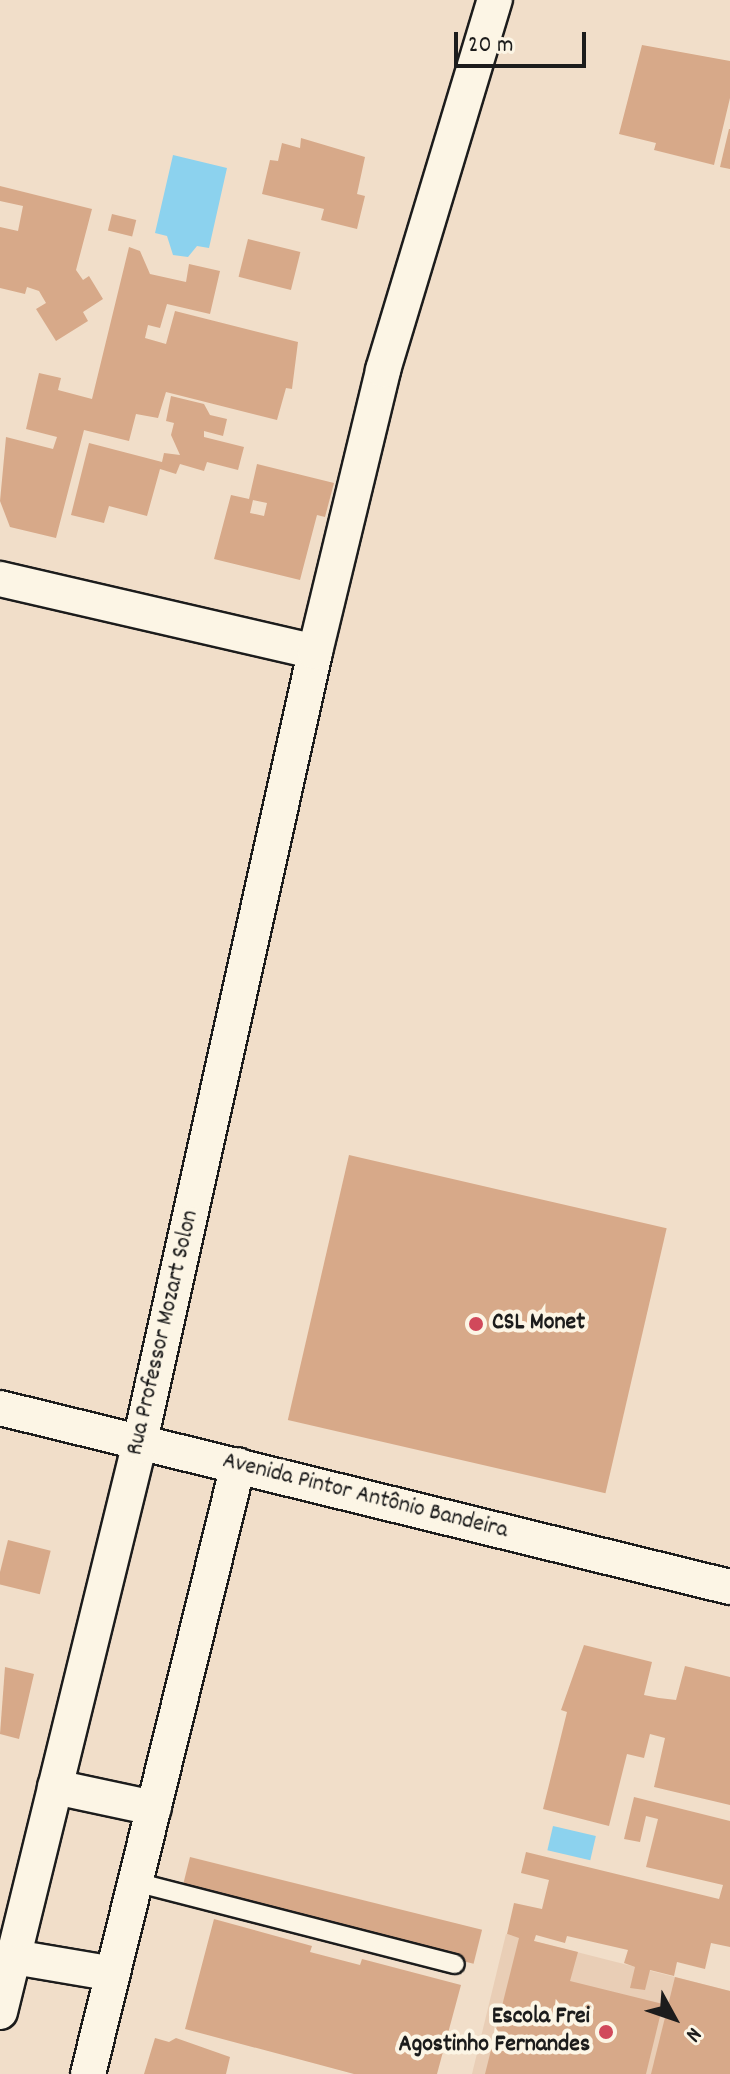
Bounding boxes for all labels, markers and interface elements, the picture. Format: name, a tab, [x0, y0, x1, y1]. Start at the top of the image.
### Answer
scale bar	[458, 16, 590, 66]
text: 20 m	[468, 29, 514, 63]
street label: Rua Professor Mozart Solon	[122, 1208, 206, 1458]
place label: CSL Monet	[492, 1310, 585, 1338]
marker: CSL Monet	[467, 1315, 485, 1333]
street label: Avenida Pintor Antônio Bandeira	[219, 1448, 511, 1546]
north arrow	[634, 1978, 714, 2058]
place label: Escola Frei Agostinho Fernandes	[399, 2004, 590, 2060]
text: N	[677, 2020, 708, 2048]
marker: Escola Frei Agostinho Fernandes	[597, 2023, 615, 2041]

